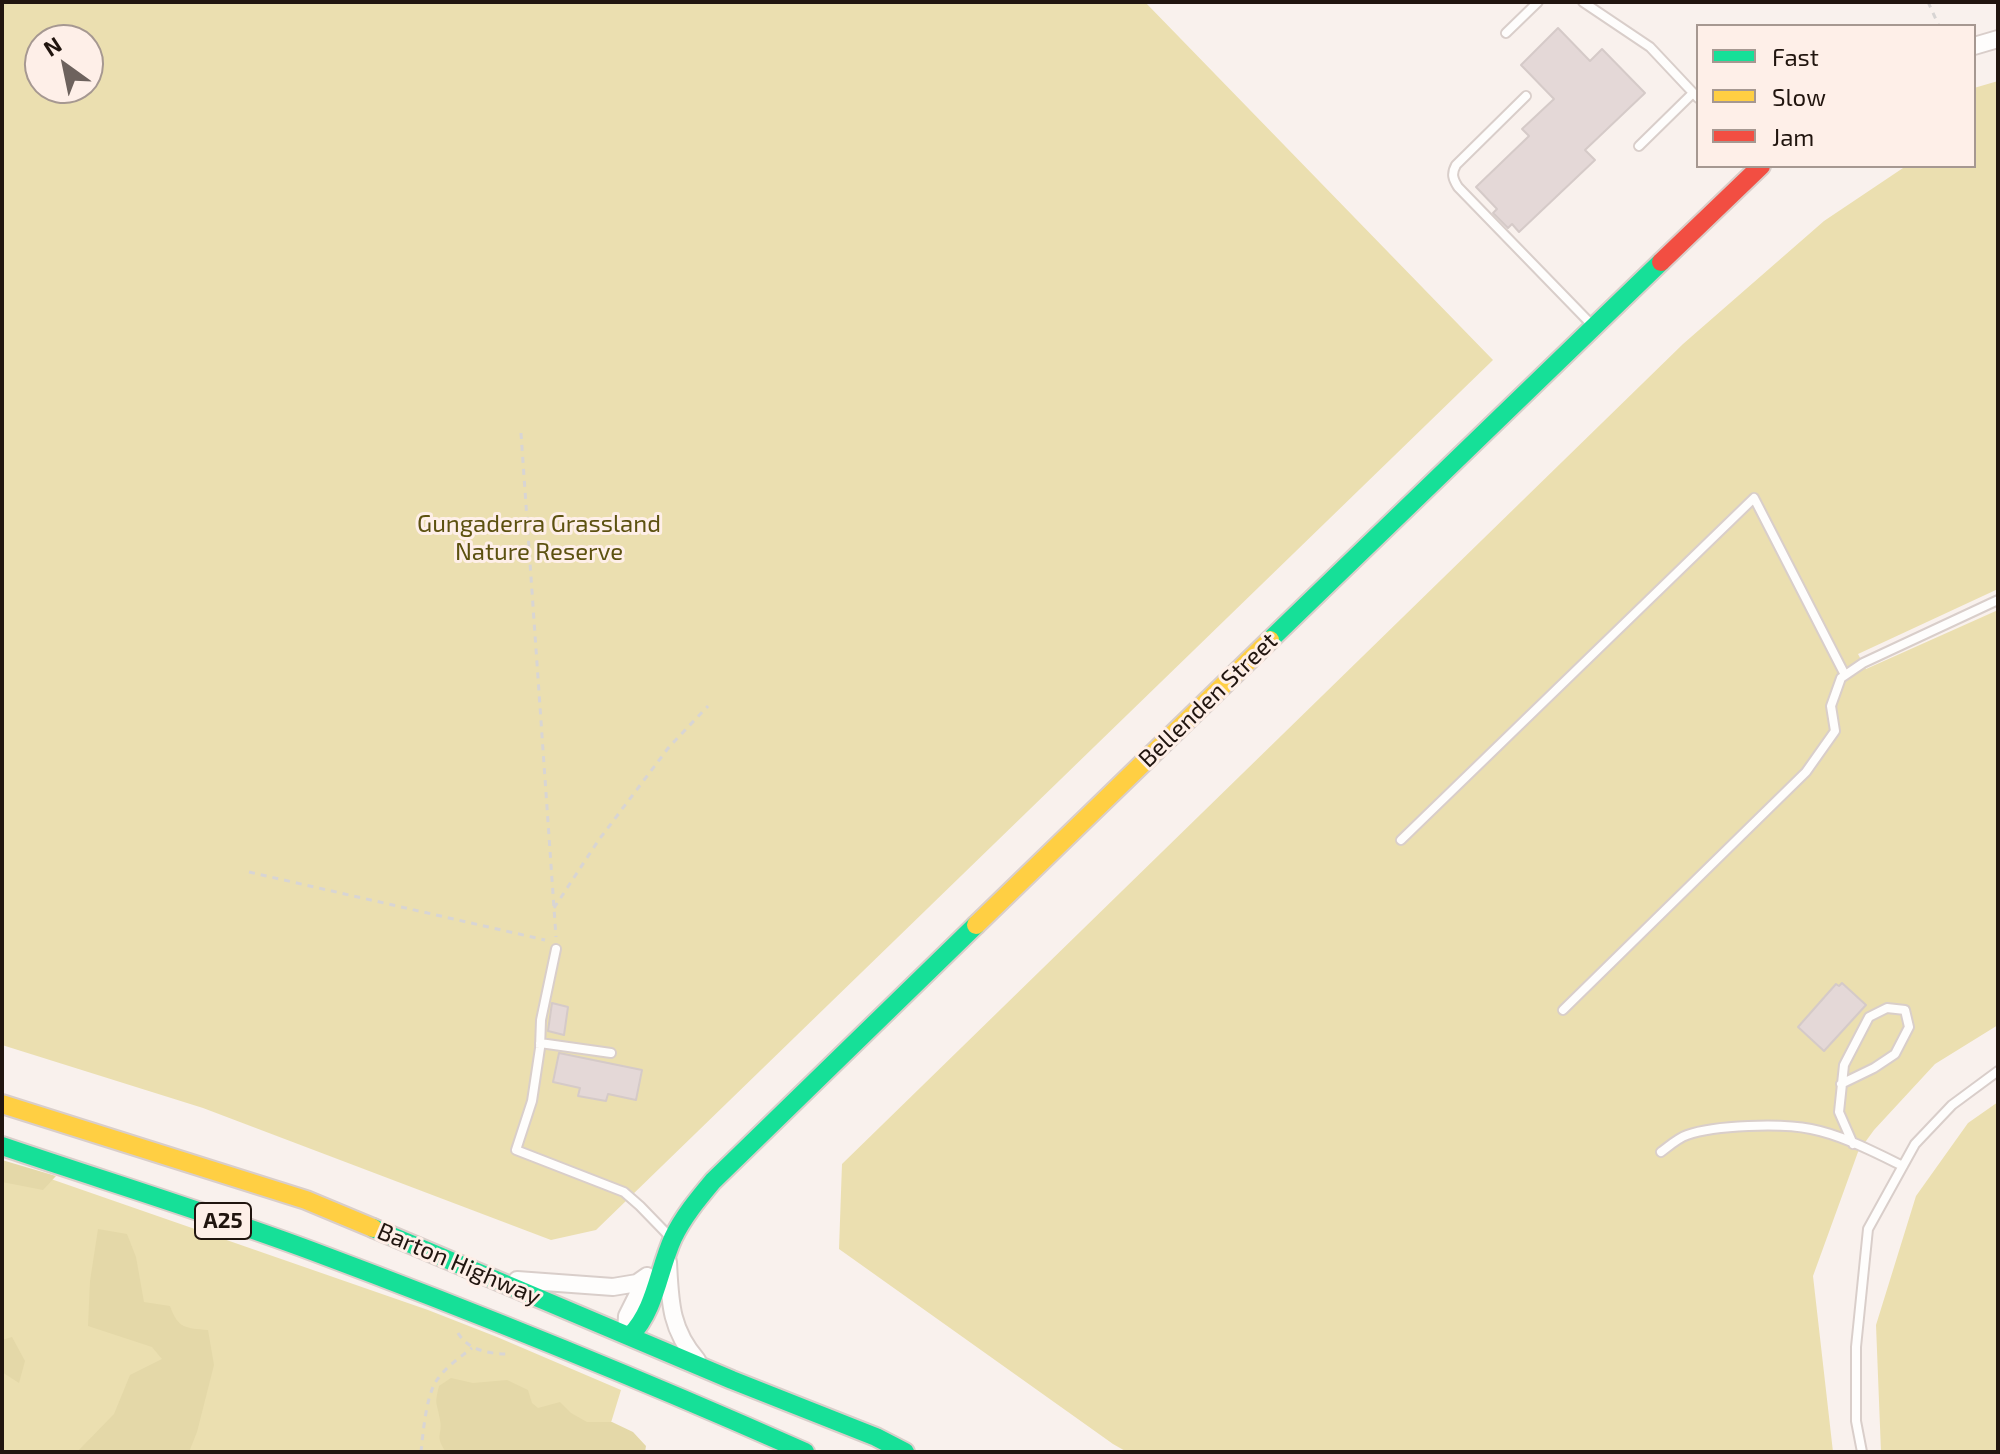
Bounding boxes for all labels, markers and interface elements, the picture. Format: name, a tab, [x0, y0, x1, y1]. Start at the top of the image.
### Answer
north arrow	[24, 24, 104, 104]
legend	[1696, 24, 1976, 168]
text: N	[38, 30, 66, 61]
text: Fast	[1772, 42, 1819, 71]
text: Slow	[1772, 82, 1826, 111]
text: Jam	[1772, 122, 1814, 151]
park label: Gungaderra Grassland Nature Reserve	[417, 510, 661, 566]
street label: Bellenden Street	[1133, 627, 1283, 773]
road number: A25	[195, 1203, 251, 1239]
street label: Barton Highway	[373, 1217, 545, 1311]

